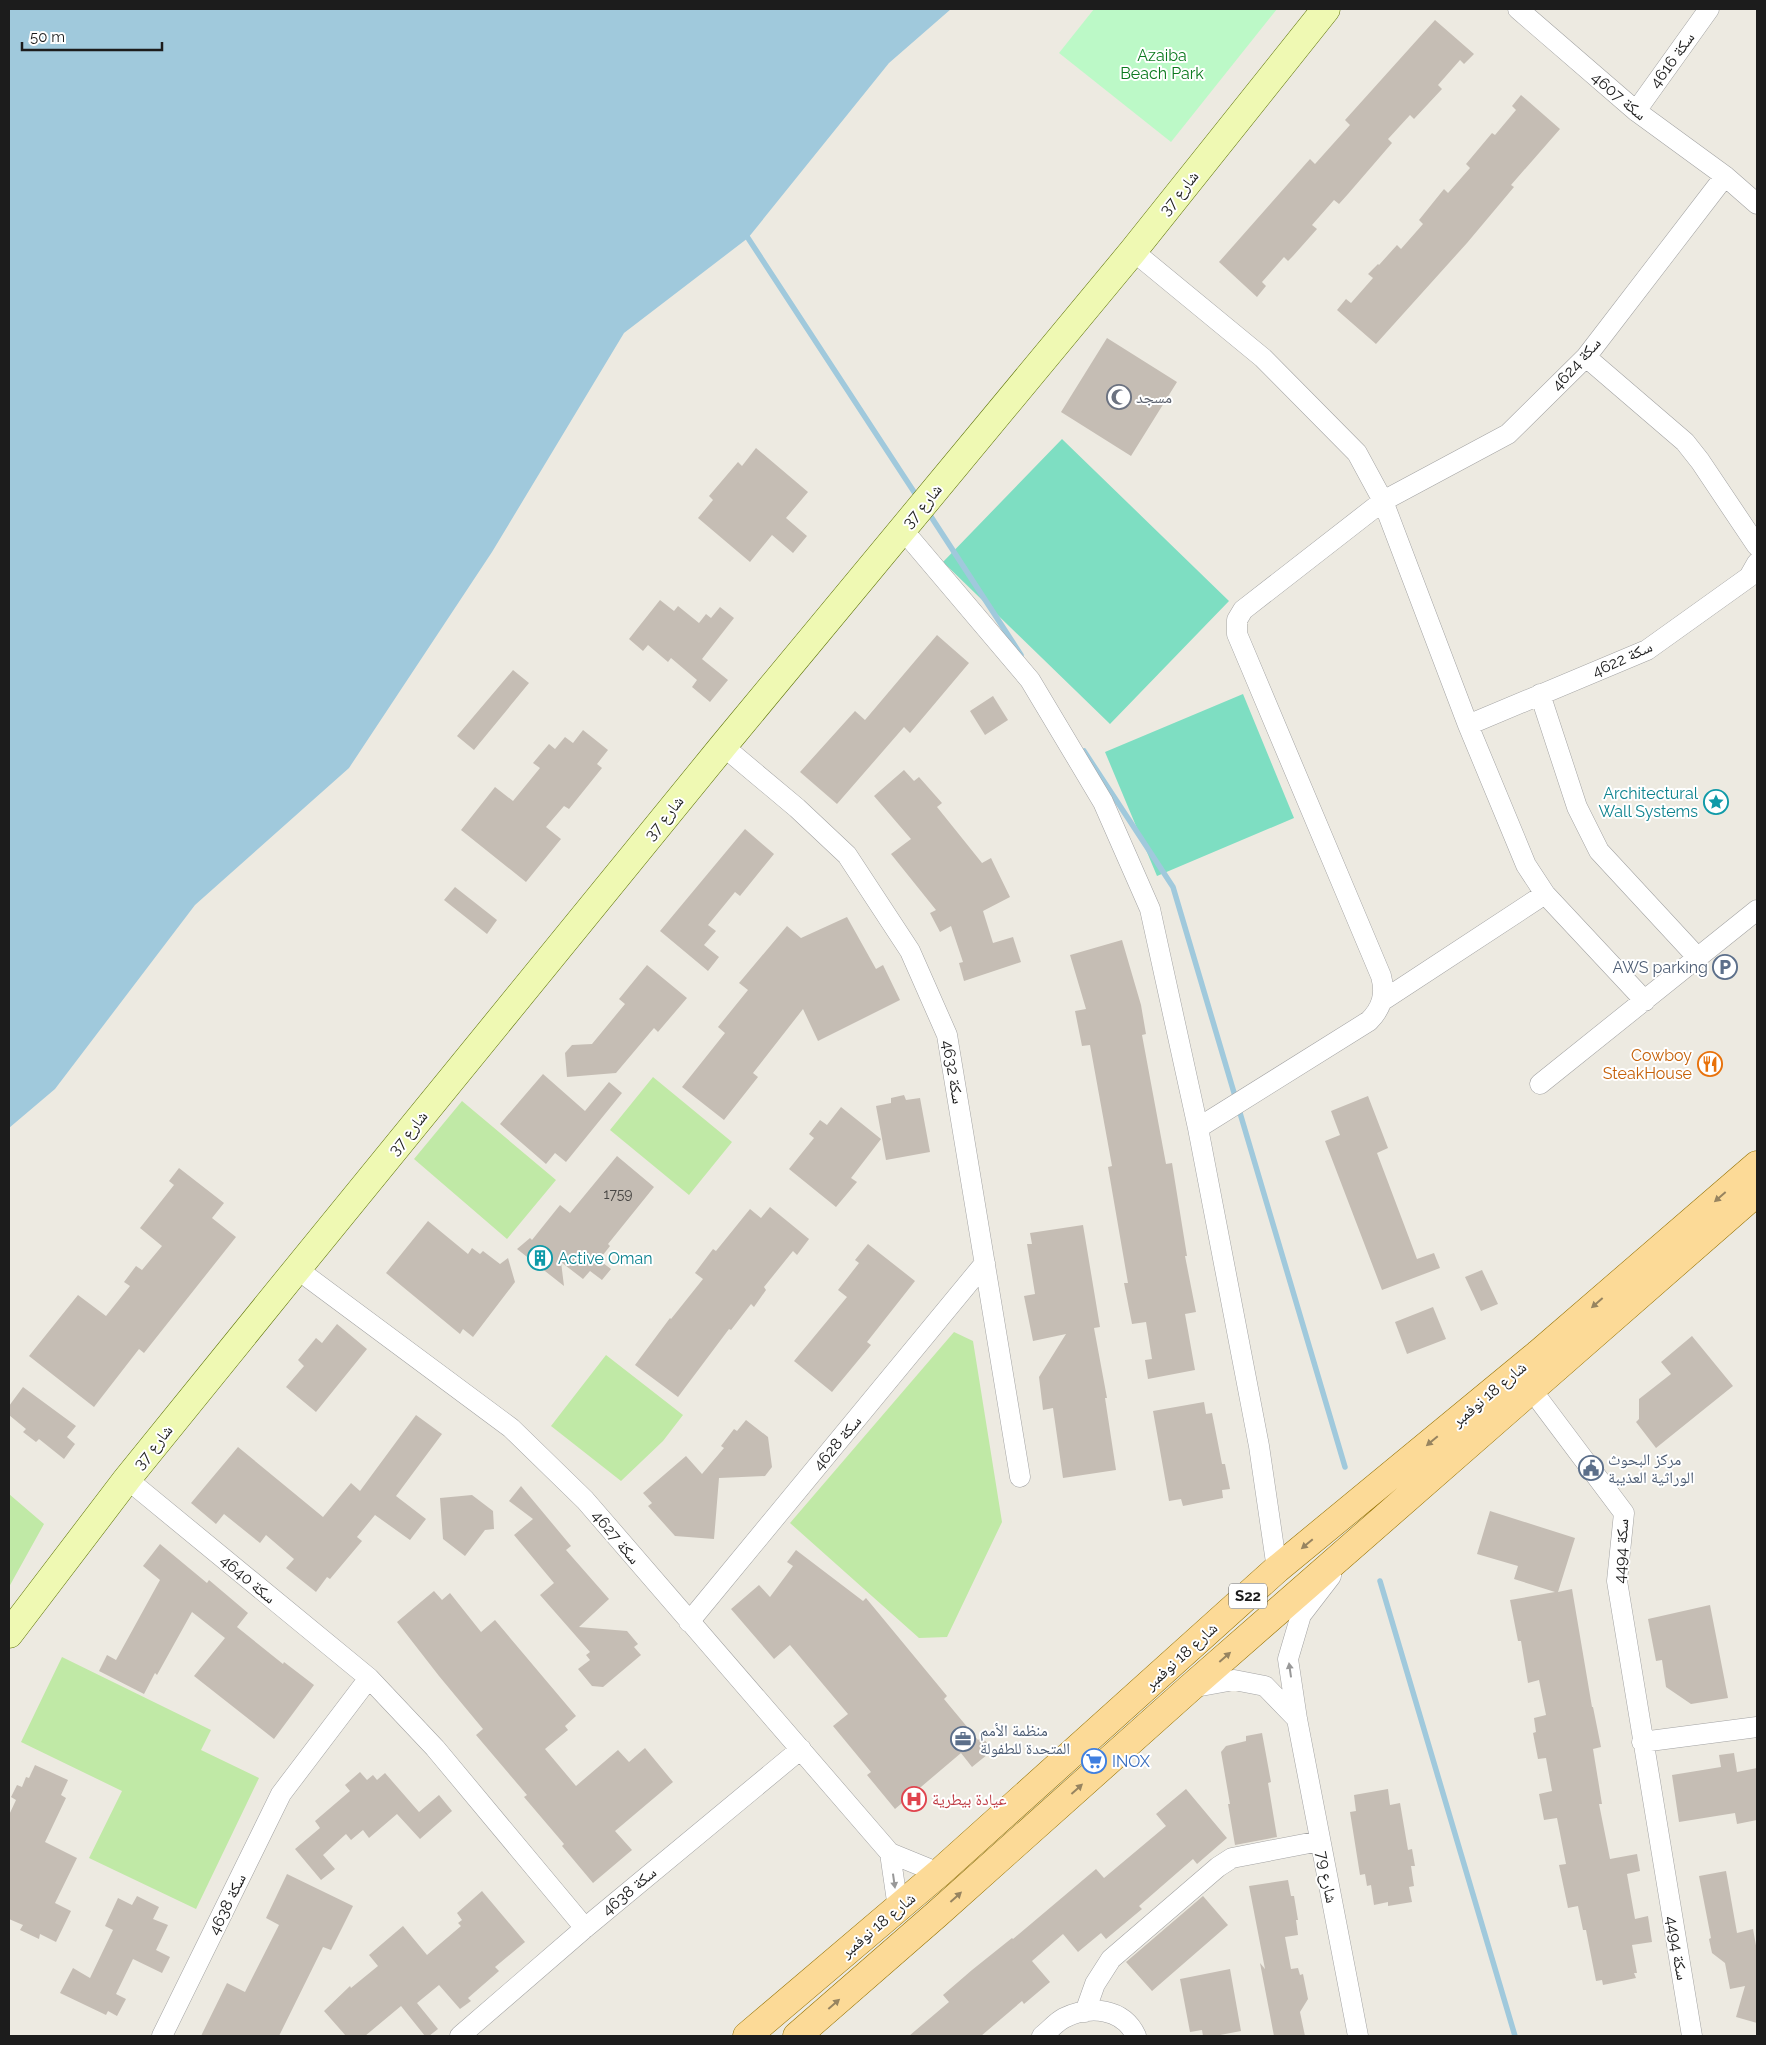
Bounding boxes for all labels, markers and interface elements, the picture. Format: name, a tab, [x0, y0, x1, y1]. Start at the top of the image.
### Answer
scale bar	[22, 20, 162, 52]
text: 50 m	[30, 28, 65, 46]
street label: سكة 4616	[1645, 28, 1699, 92]
park label: Azaiba Beach Park	[1120, 46, 1204, 83]
street label: سكة 4607	[1588, 68, 1650, 124]
street label: شارع 37	[1155, 167, 1203, 220]
street label: سكة 4624	[1547, 334, 1605, 394]
mosque icon: مسجد	[1106, 384, 1132, 410]
place label: مسجد	[1136, 388, 1172, 407]
street label: شارع 37	[898, 480, 947, 532]
street label: سكة 4622	[1589, 637, 1655, 681]
place label: Architectural Wall Systems	[1598, 784, 1699, 821]
place icon: Architectural Wall Systems	[1703, 789, 1729, 815]
street label: شارع 37	[640, 792, 688, 845]
parking icon: AWS parking	[1712, 954, 1738, 980]
place label: AWS parking	[1613, 958, 1708, 977]
street label: سكة 4632	[938, 1039, 968, 1105]
place label: Cowboy SteakHouse	[1603, 1046, 1692, 1083]
restaurant icon: Cowboy SteakHouse	[1697, 1051, 1723, 1077]
street label: شارع 37	[384, 1107, 432, 1160]
house number: 1759	[603, 1186, 633, 1202]
one-way arrow	[1714, 1191, 1727, 1202]
building icon: Active Oman	[527, 1245, 553, 1271]
place label: Active Oman	[558, 1249, 653, 1268]
one-way arrow	[1591, 1297, 1604, 1308]
street label: شارع 18 نوفمبر	[1447, 1357, 1531, 1432]
street label: سكة 4628	[809, 1412, 865, 1474]
street label: شارع 37	[129, 1421, 177, 1474]
one-way arrow	[1426, 1435, 1439, 1446]
place label: مركز البحوث الوراثية العذيبة	[1608, 1450, 1694, 1487]
public building icon: مركز البحوث الوراثية العذيبة	[1578, 1455, 1604, 1481]
street label: سكة 4627	[588, 1506, 644, 1568]
street label: سكة 4494	[1610, 1518, 1632, 1584]
one-way arrow	[1301, 1539, 1314, 1550]
street label: سكة 4640	[217, 1550, 279, 1608]
road number: S22	[1229, 1584, 1267, 1608]
street label: شارع 18 نوفمبر	[1140, 1618, 1222, 1695]
one-way arrow	[1218, 1652, 1231, 1663]
one-way arrow	[1286, 1662, 1294, 1678]
place label: منظمة الأمم المتحدة للطفولة	[980, 1721, 1070, 1758]
office icon: منظمة الأمم المتحدة للطفولة	[950, 1726, 976, 1752]
supermarket icon: INOX	[1081, 1748, 1107, 1774]
place label: INOX	[1112, 1752, 1151, 1771]
one-way arrow	[1071, 1783, 1083, 1795]
hospital icon: عيادة بيطرية	[901, 1786, 927, 1812]
place label: عيادة بيطرية	[932, 1790, 1007, 1809]
street label: 79 شارع	[1312, 1849, 1341, 1905]
street label: سكة 4638	[598, 1863, 660, 1919]
street label: سكة 4638	[204, 1870, 250, 1938]
one-way arrow	[890, 1873, 898, 1889]
street label: شارع 18 نوفمبر	[836, 1888, 920, 1963]
one-way arrow	[950, 1891, 962, 1903]
street label: سكة 4494	[1662, 1914, 1692, 1982]
one-way arrow	[827, 1998, 839, 2010]

